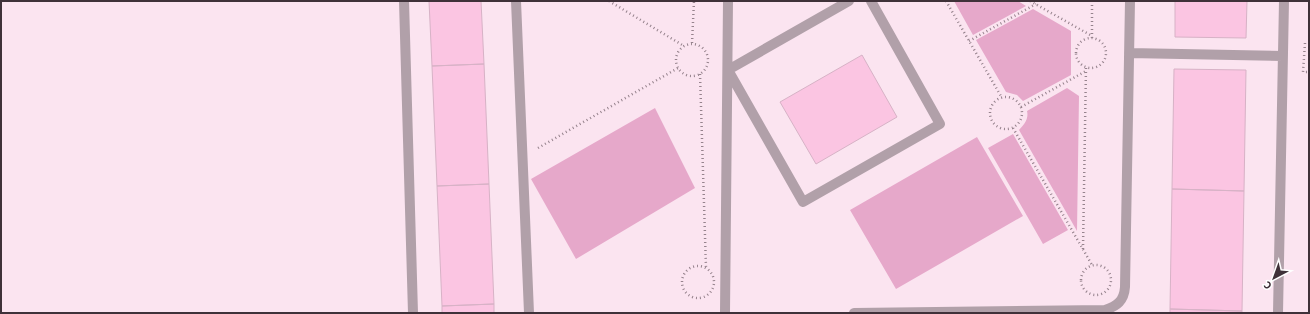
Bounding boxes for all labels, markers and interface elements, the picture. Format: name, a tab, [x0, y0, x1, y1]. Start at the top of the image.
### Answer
north arrow	[1254, 258, 1294, 298]
text: С	[1260, 277, 1275, 293]

